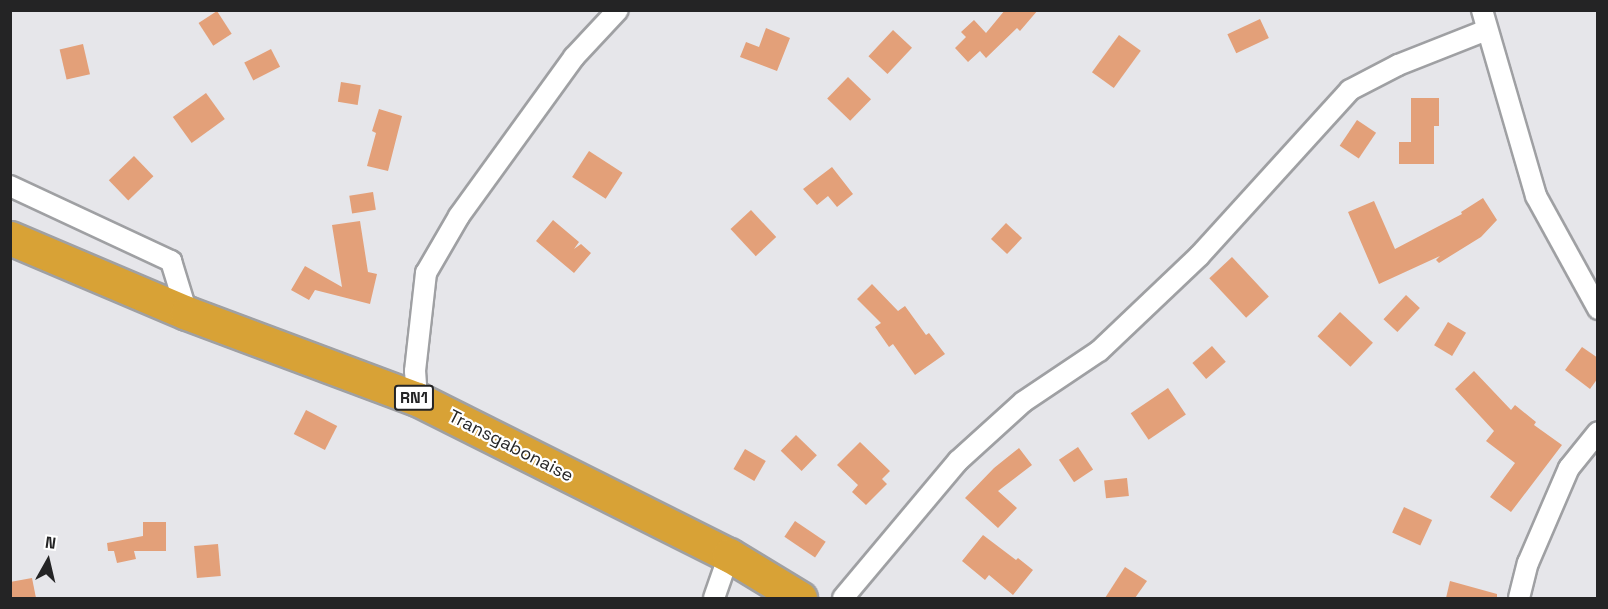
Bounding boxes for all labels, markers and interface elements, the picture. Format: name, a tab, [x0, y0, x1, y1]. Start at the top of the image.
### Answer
road number: RN1	[393, 385, 435, 411]
street label: Transgabonaise	[445, 405, 577, 487]
north arrow	[18, 531, 78, 591]
text: N	[44, 532, 57, 554]

